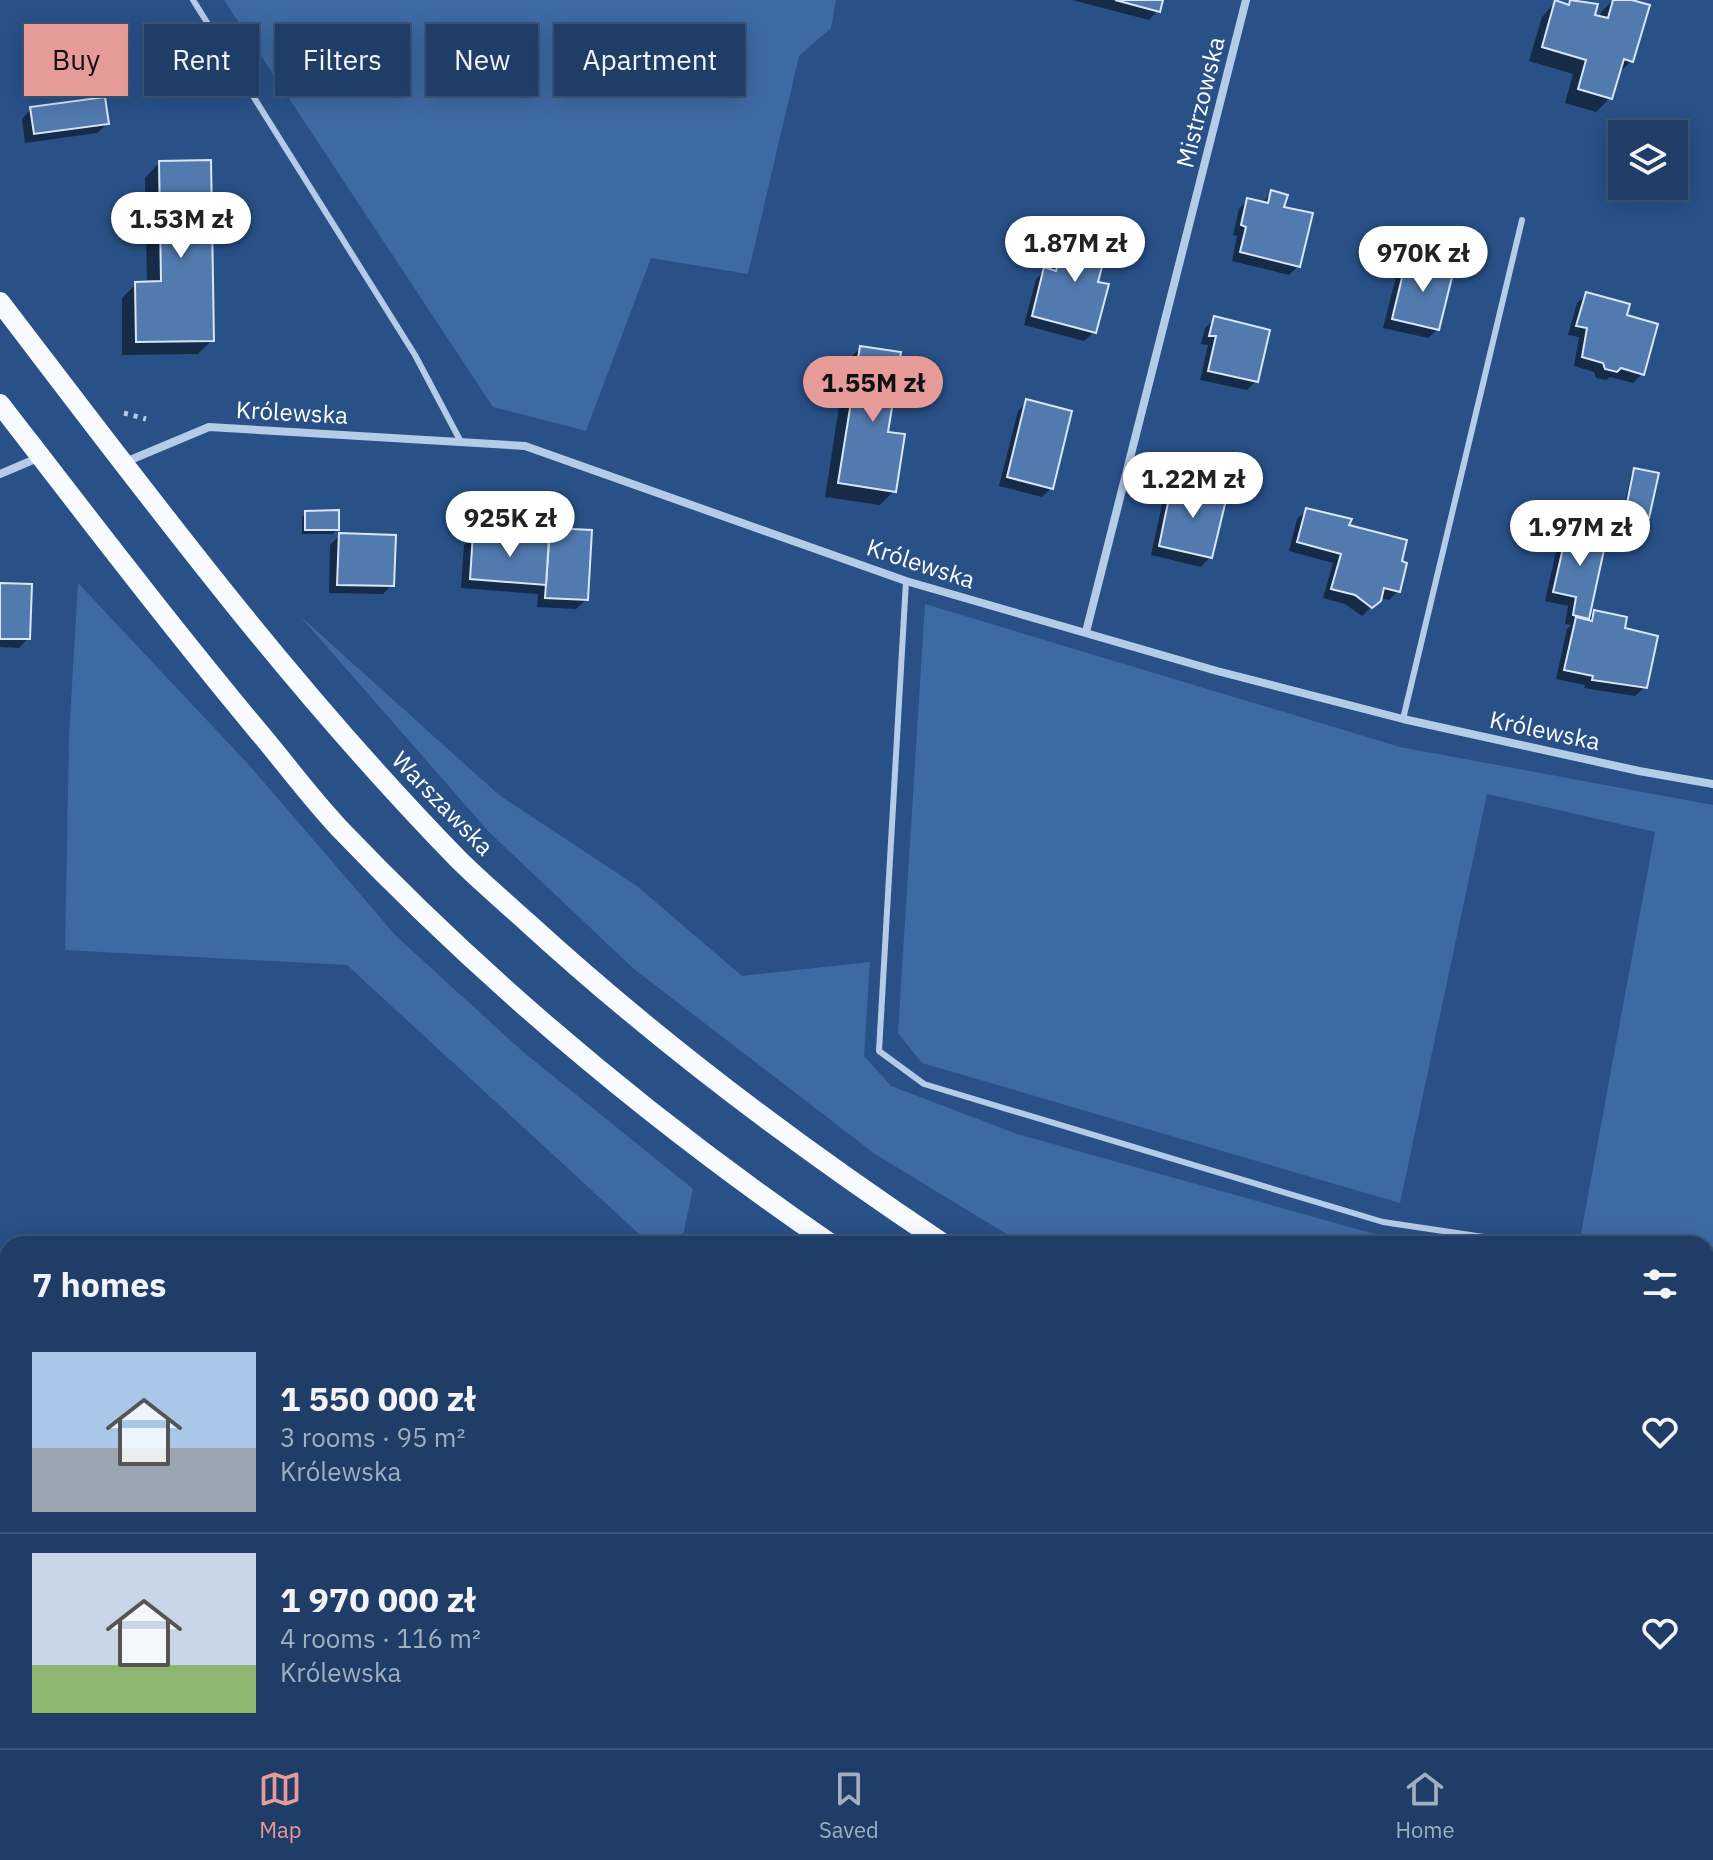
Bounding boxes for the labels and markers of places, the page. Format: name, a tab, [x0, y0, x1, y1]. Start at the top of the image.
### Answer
pin: 1.53M zł	[98, 192, 264, 260]
pin: 1.87M zł	[992, 216, 1158, 284]
pin: 970K zł	[1349, 226, 1497, 294]
pin: 1.55M zł	[790, 356, 956, 424]
pin: 1.22M zł	[1110, 452, 1276, 520]
pin: 925K zł	[436, 491, 584, 559]
pin: 1.97M zł	[1497, 500, 1663, 568]

